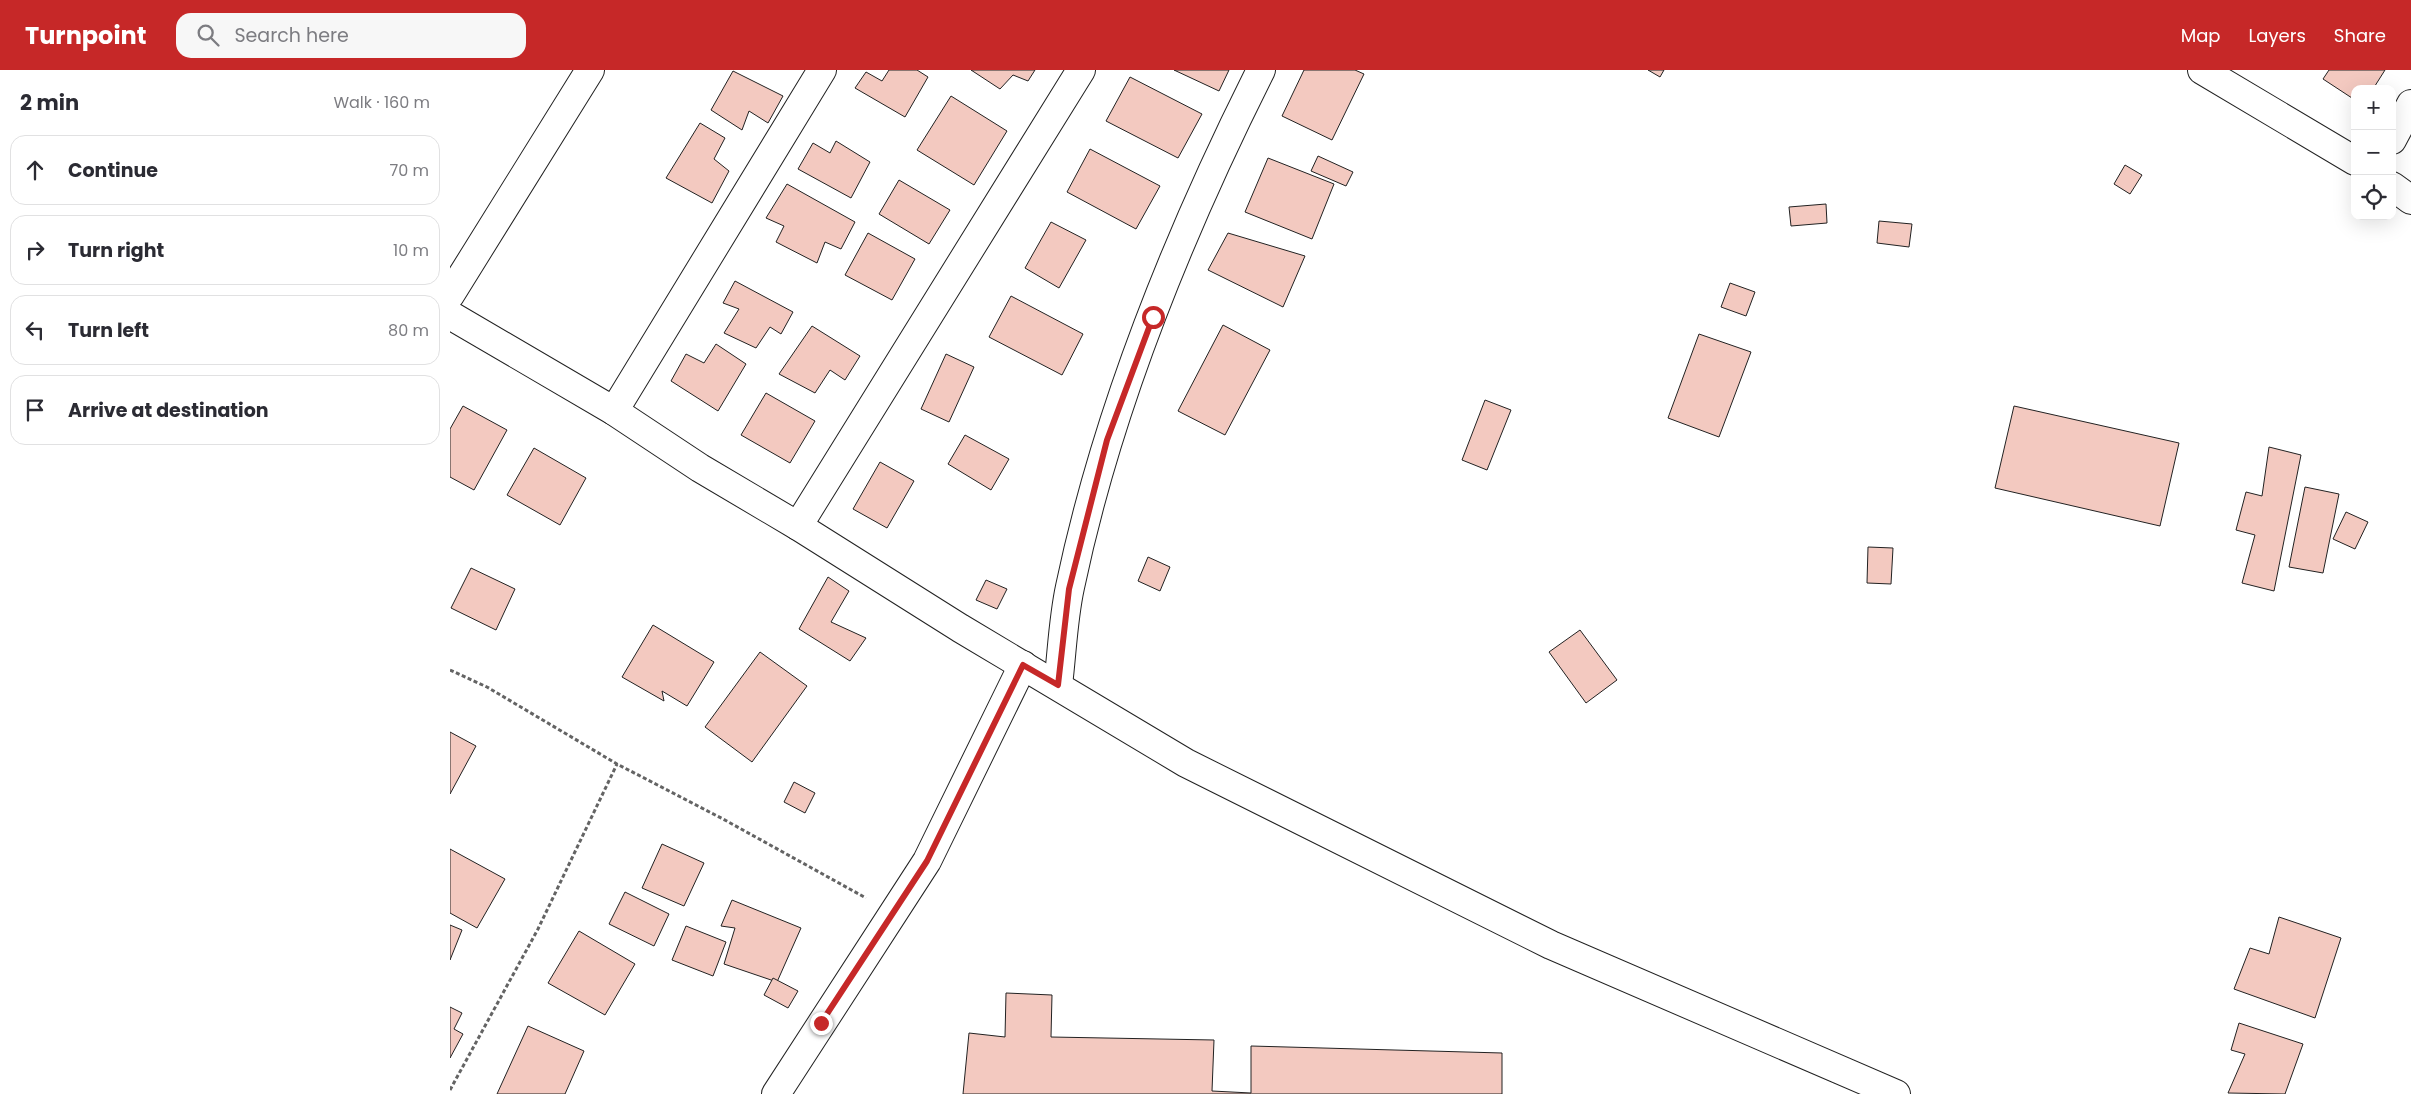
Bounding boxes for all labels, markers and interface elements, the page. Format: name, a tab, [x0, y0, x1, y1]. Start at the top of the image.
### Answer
search box	[176, 13, 526, 58]
text: Turnpoint	[25, 19, 146, 52]
icon: search	[194, 21, 222, 49]
text: Search here	[234, 22, 349, 49]
text: Map	[2181, 23, 2221, 48]
text: Layers	[2249, 23, 2306, 48]
text: Share	[2334, 23, 2386, 48]
map controls	[2351, 85, 2396, 220]
button: +	[2351, 85, 2396, 130]
text: 2 min	[20, 88, 79, 117]
text: Walk · 160 m	[333, 91, 430, 114]
button: −	[2351, 130, 2396, 175]
icon: ahead	[21, 156, 49, 184]
text: Continue	[68, 157, 158, 184]
text: 70 m	[389, 159, 429, 182]
button: locate	[2351, 175, 2396, 220]
icon: right	[21, 236, 49, 264]
text: Turn right	[68, 237, 164, 264]
text: 10 m	[393, 239, 429, 262]
route start	[1142, 306, 1165, 329]
icon: left	[21, 316, 49, 344]
text: Turn left	[68, 317, 149, 344]
text: 80 m	[388, 319, 429, 342]
icon: arrive	[21, 396, 49, 424]
text: Arrive at destination	[68, 397, 269, 424]
route end	[810, 1012, 833, 1035]

